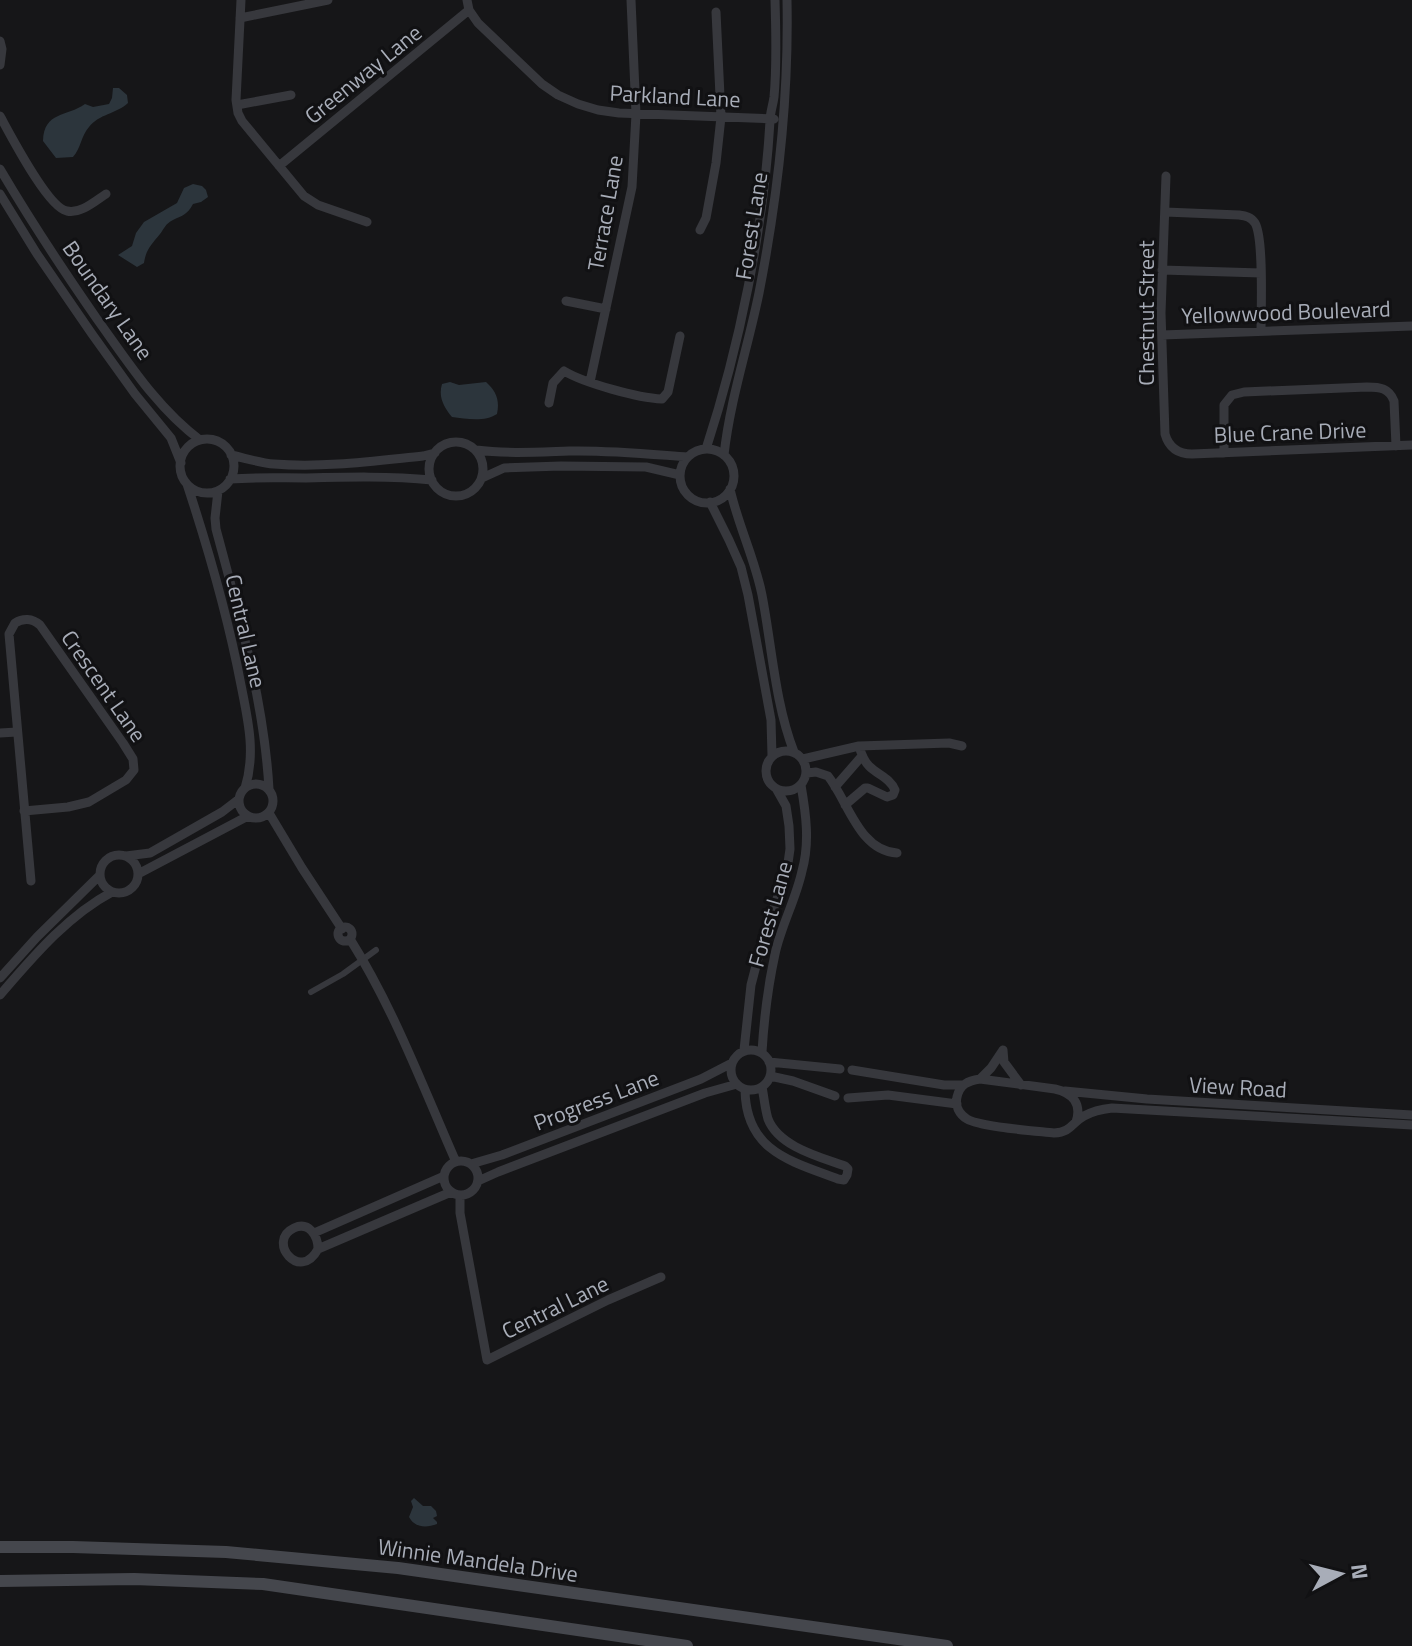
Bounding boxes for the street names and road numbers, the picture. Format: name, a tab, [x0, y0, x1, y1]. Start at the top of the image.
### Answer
street label: Greenway Lane	[297, 16, 429, 132]
street label: Parkland Lane	[609, 76, 741, 116]
street label: Terrace Lane	[578, 153, 632, 273]
street label: Forest Lane	[726, 170, 776, 282]
street label: Boundary Lane	[54, 233, 162, 367]
street label: Chestnut Street	[1129, 240, 1163, 386]
street label: Yellowwood Boulevard	[1181, 291, 1391, 333]
street label: Blue Crane Drive	[1213, 412, 1367, 452]
street label: Central Lane	[216, 571, 276, 691]
street label: Crescent Lane	[53, 623, 155, 749]
street label: Forest Lane	[739, 857, 801, 971]
street label: Progress Lane	[528, 1061, 664, 1139]
street label: View Road	[1188, 1067, 1288, 1107]
street label: Central Lane	[496, 1266, 614, 1348]
street label: Winnie Mandela Drive	[376, 1529, 580, 1591]

